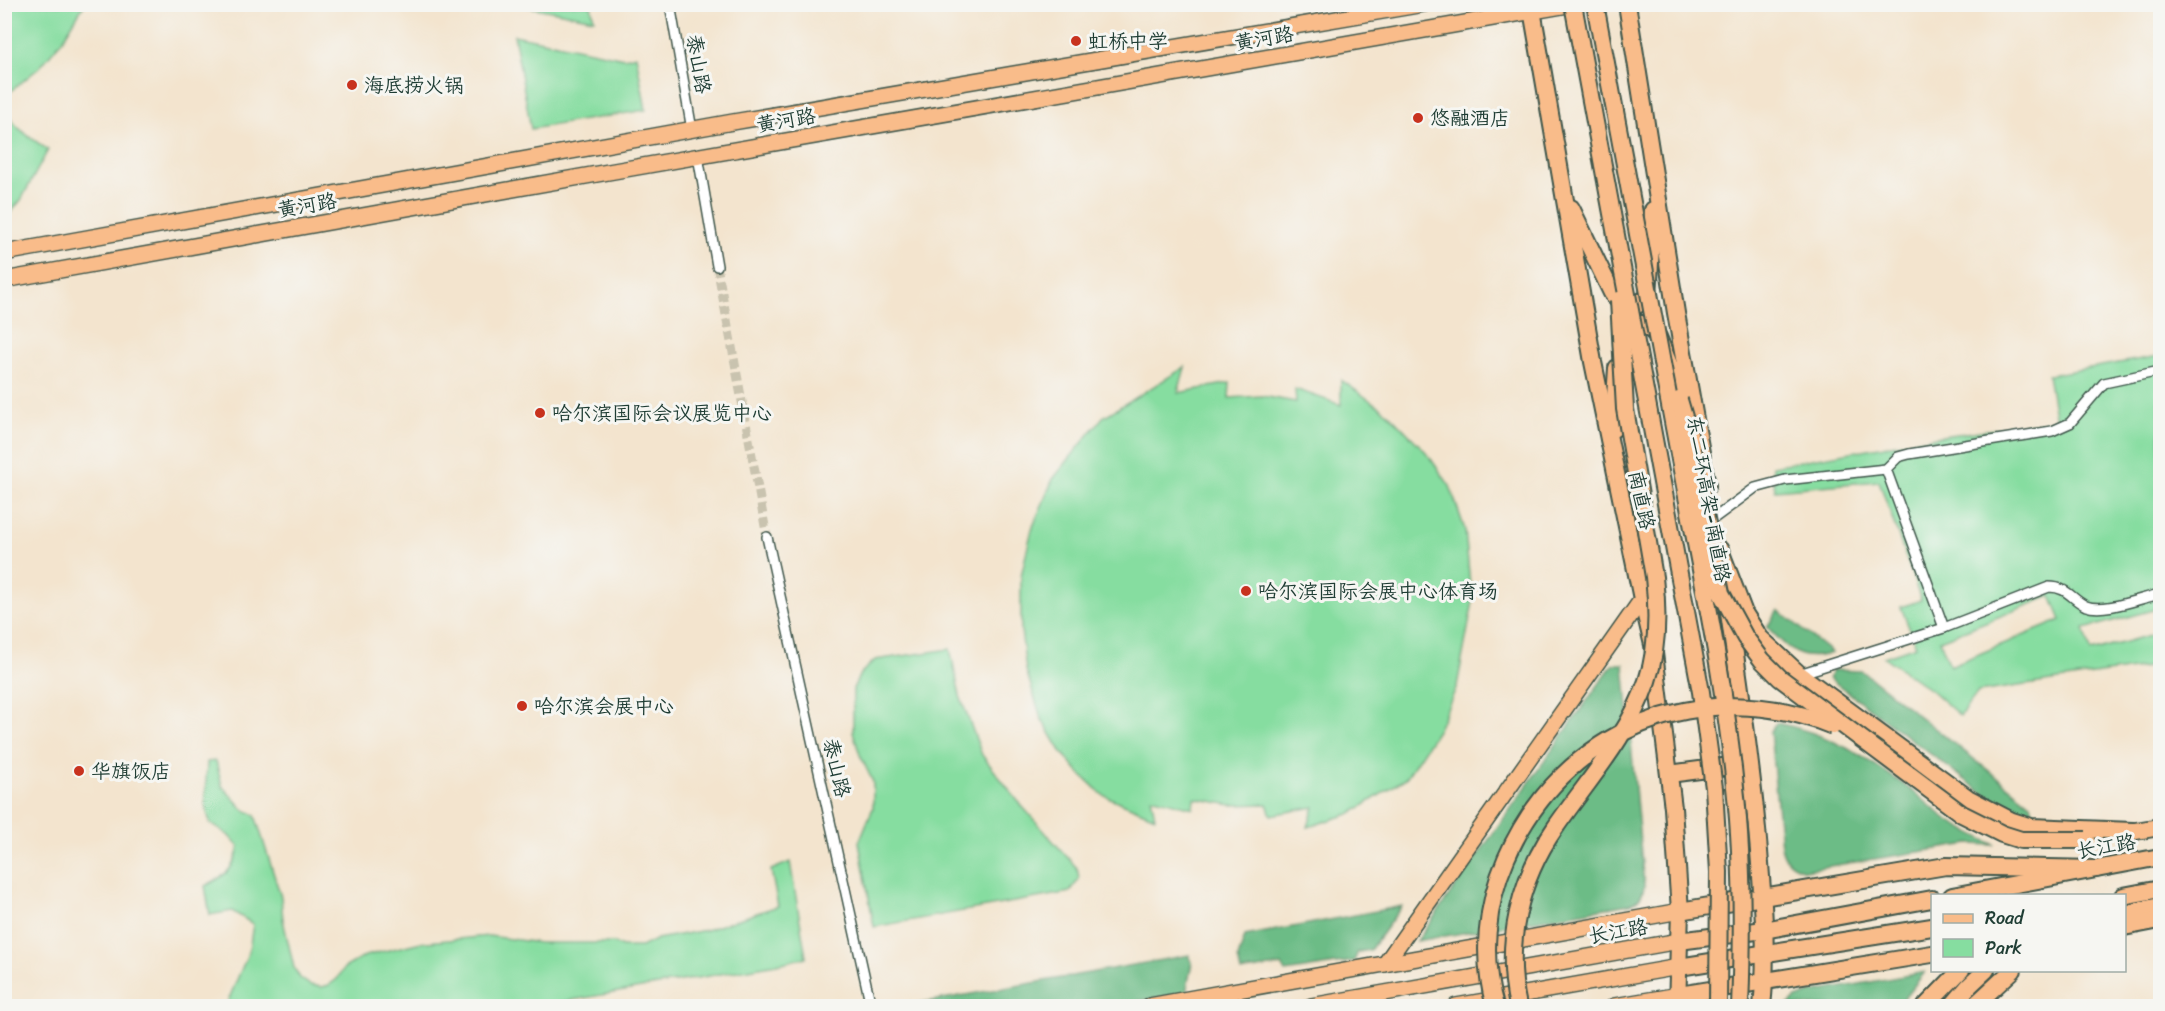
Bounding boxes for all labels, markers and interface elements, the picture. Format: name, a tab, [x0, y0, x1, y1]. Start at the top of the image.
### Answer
street label: 黄河路	[1232, 16, 1298, 61]
place label: 虹桥中学	[1088, 24, 1168, 59]
street label: 泰山路	[676, 32, 721, 98]
marker: 虹桥中学	[1069, 34, 1083, 48]
place label: 海底捞火锅	[364, 68, 464, 103]
marker: 海底捞火锅	[345, 78, 359, 92]
street label: 黄河路	[754, 98, 820, 143]
place label: 悠融酒店	[1430, 101, 1510, 136]
marker: 悠融酒店	[1411, 111, 1425, 125]
street label: 黄河路	[275, 183, 341, 228]
place label: 哈尔滨国际会议展览中心	[552, 396, 772, 431]
marker: 哈尔滨国际会议展览中心	[533, 406, 547, 420]
street label: 东二环高架-南直路	[1677, 413, 1741, 586]
street label: 南直路	[1618, 467, 1665, 534]
place label: 哈尔滨国际会展中心体育场	[1258, 574, 1498, 609]
marker: 哈尔滨国际会展中心体育场	[1239, 584, 1253, 598]
place label: 哈尔滨会展中心	[534, 689, 674, 724]
marker: 哈尔滨会展中心	[515, 699, 529, 713]
street label: 泰山路	[813, 735, 861, 802]
place label: 华旗饭店	[91, 754, 171, 789]
marker: 华旗饭店	[72, 764, 86, 778]
street label: 长江路	[2074, 824, 2140, 869]
legend	[1931, 894, 2126, 972]
text: Road	[1985, 902, 2025, 934]
street label: 长江路	[1586, 909, 1652, 954]
text: Park	[1985, 932, 2022, 964]

